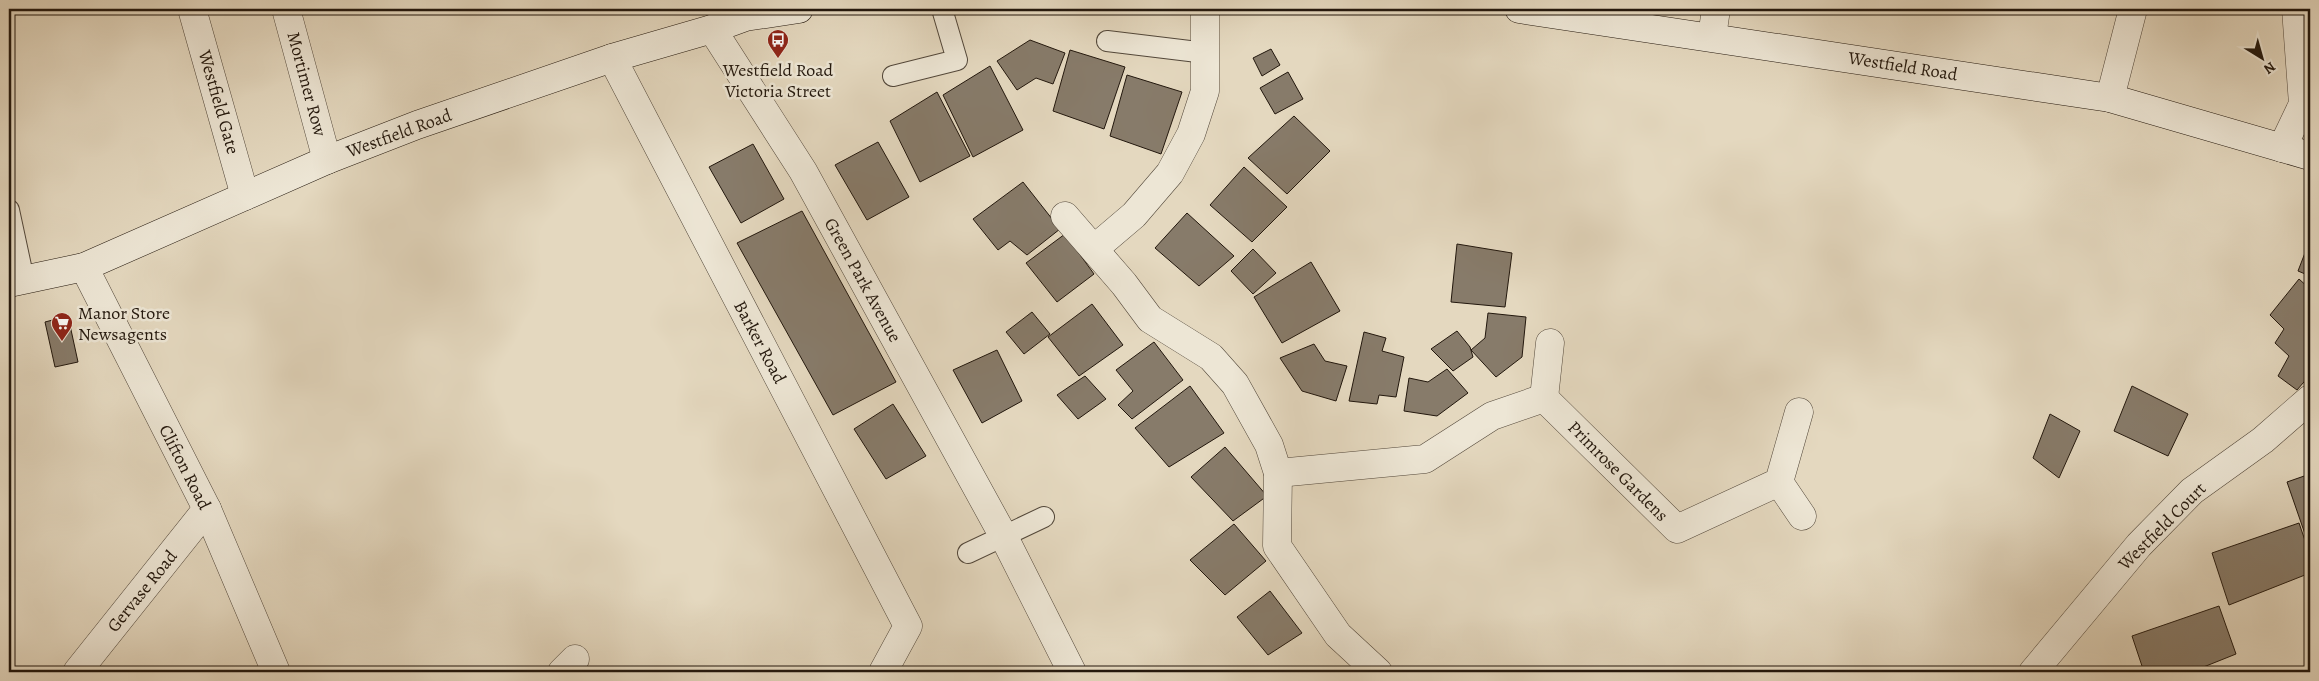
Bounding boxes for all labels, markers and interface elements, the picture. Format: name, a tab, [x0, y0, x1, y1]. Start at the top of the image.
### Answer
bus stop icon: Westfield Road Victoria Street	[766, 28, 790, 59]
street label: Mortimer Row	[282, 29, 333, 139]
north arrow	[2236, 32, 2286, 82]
street label: Westfield Road	[1846, 45, 1960, 87]
street label: Westfield Gate	[192, 46, 245, 157]
text: N	[2260, 57, 2279, 79]
place label: Westfield Road Victoria Street	[722, 58, 834, 103]
street label: Westfield Road	[342, 103, 455, 163]
street label: Green Park Avenue	[819, 213, 907, 347]
street label: Barker Road	[728, 296, 792, 388]
place label: Manor Store Newsagents	[78, 301, 170, 346]
supermarket icon: Manor Store Newsagents	[50, 311, 74, 342]
street label: Primrose Gardens	[1562, 415, 1674, 527]
street label: Clifton Road	[153, 420, 217, 514]
street label: Westfield Court	[2112, 477, 2211, 576]
street label: Gervase Road	[101, 545, 183, 637]

